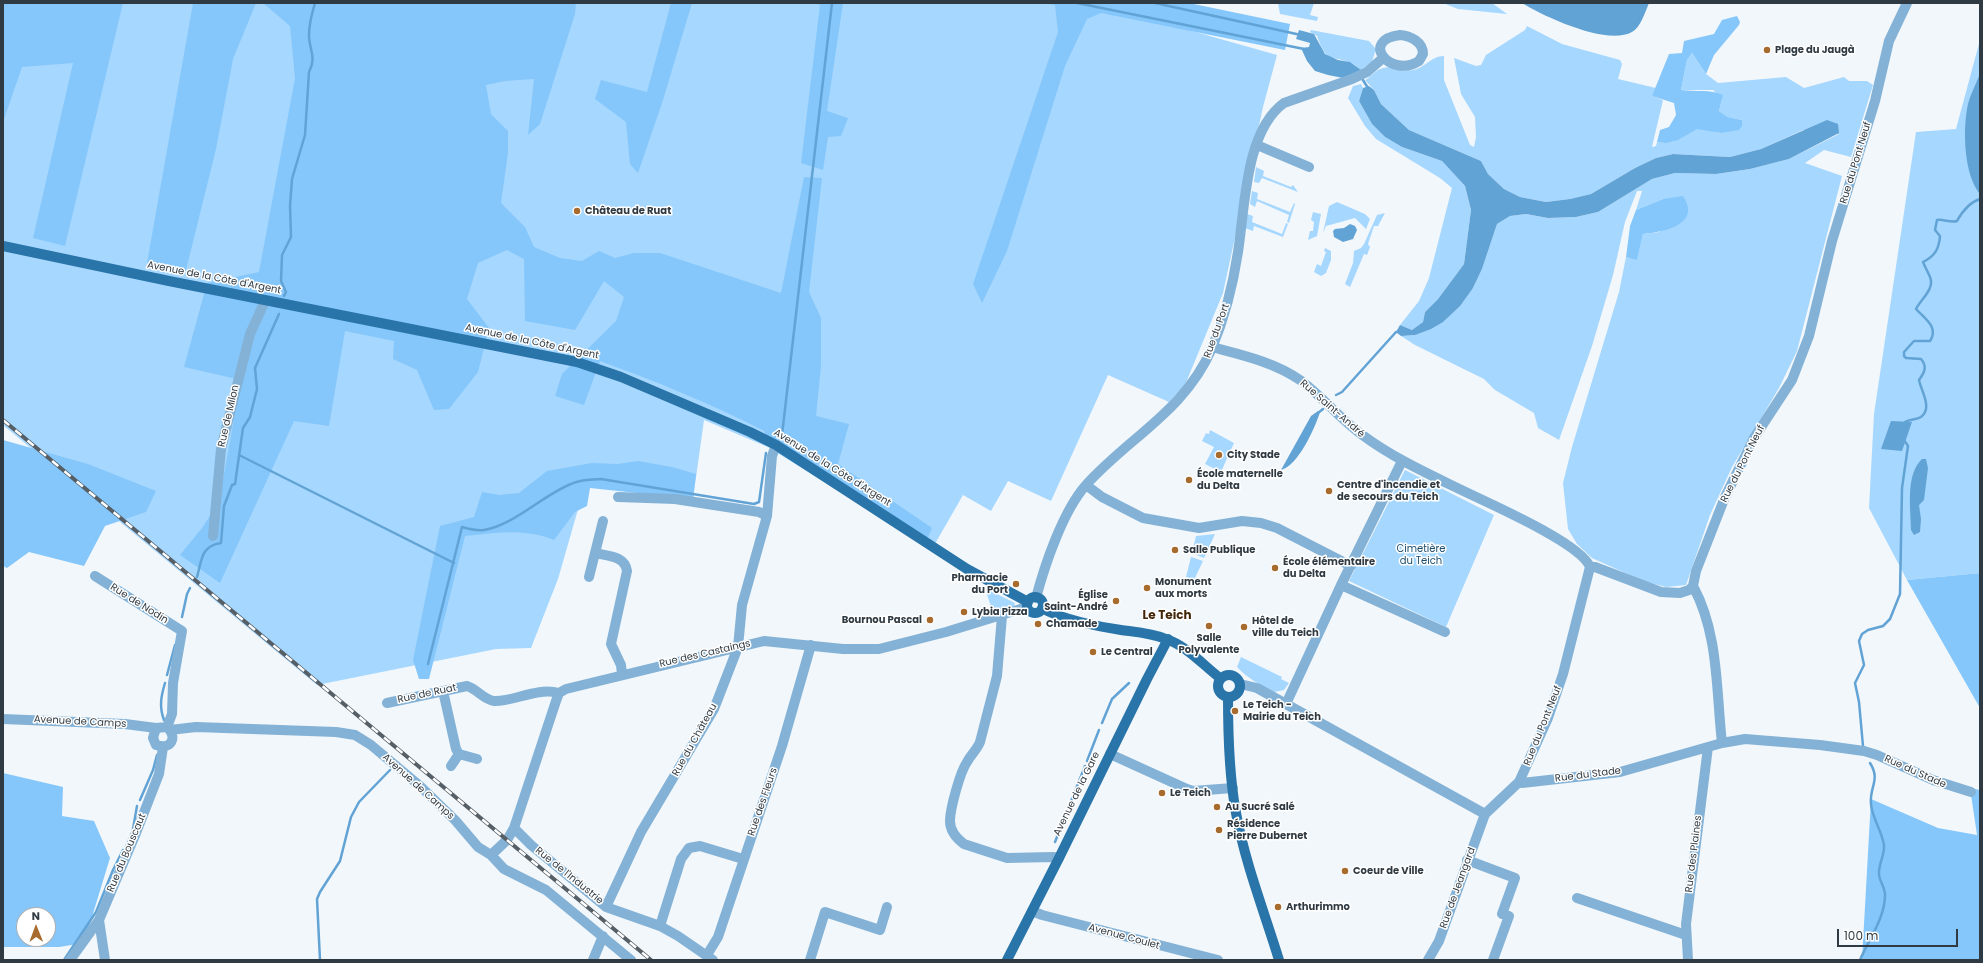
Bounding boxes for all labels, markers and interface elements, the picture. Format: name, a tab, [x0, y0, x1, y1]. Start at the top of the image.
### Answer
place label: Plage du Jaugà	[1775, 44, 1855, 56]
marker: Plage du Jaugà	[1762, 45, 1772, 55]
street label: Rue du Pont Neuf	[1838, 121, 1874, 205]
place label: Château de Ruat	[585, 205, 671, 217]
marker: Château de Ruat	[572, 206, 582, 216]
street label: Avenue de la Côte d'Argent	[146, 259, 282, 297]
street label: Rue du Port	[1202, 302, 1232, 360]
street label: Avenue de la Côte d'Argent	[464, 322, 600, 362]
street label: Rue Saint-André	[1297, 378, 1367, 440]
street label: Rue de Milon	[216, 384, 242, 448]
street label: Rue du Pont Neuf	[1718, 423, 1768, 505]
street label: Avenue de la Côte d'Argent	[771, 427, 893, 509]
place label: City Stade	[1227, 449, 1280, 461]
marker: City Stade	[1214, 450, 1224, 460]
place label: École maternelle du Delta	[1197, 468, 1283, 492]
marker: École maternelle du Delta	[1184, 475, 1194, 485]
place label: Centre d'incendie et de secours du Teich	[1337, 479, 1440, 502]
marker: Centre d'incendie et de secours du Teich	[1324, 486, 1334, 496]
park label: Cimetière du Teich	[1397, 543, 1445, 566]
place label: Salle Publique	[1183, 544, 1255, 556]
marker: Salle Publique	[1170, 545, 1180, 555]
place label: École élémentaire du Delta	[1283, 556, 1375, 580]
marker: École élémentaire du Delta	[1270, 563, 1280, 573]
place label: Pharmacie du Port	[951, 572, 1008, 596]
place label: Monument aux morts	[1155, 576, 1212, 600]
marker: Pharmacie du Port	[1011, 579, 1021, 589]
street label: Rue de Nodin	[108, 581, 170, 627]
marker: Monument aux morts	[1142, 583, 1152, 593]
place label: Église Saint-André	[1044, 589, 1108, 612]
marker: Église Saint-André	[1111, 596, 1121, 606]
place label: Lybia Pizza	[972, 606, 1028, 618]
marker: Lybia Pizza	[959, 607, 969, 617]
district label: Le Teich	[1142, 609, 1192, 623]
place label: Bournou Pascal	[842, 614, 922, 626]
marker: Bournou Pascal	[925, 615, 935, 625]
place label: Hôtel de ville du Teich	[1252, 615, 1319, 638]
place label: Chamade	[1046, 618, 1097, 630]
marker: Chamade	[1033, 619, 1043, 629]
marker: Salle Polyvalente	[1204, 621, 1214, 631]
marker: Hôtel de ville du Teich	[1239, 622, 1249, 632]
place label: Salle Polyvalente	[1179, 632, 1239, 656]
street label: Rue des Castaings	[658, 638, 752, 670]
place label: Le Central	[1101, 646, 1153, 658]
marker: Le Central	[1088, 647, 1098, 657]
street label: Rue de Ruat	[396, 682, 458, 706]
street label: Rue du Pont Neuf	[1522, 684, 1564, 768]
place label: Le Teich - Mairie du Teich	[1243, 699, 1321, 722]
street label: Rue du Château	[670, 702, 720, 778]
marker: Le Teich - Mairie du Teich	[1230, 706, 1240, 716]
street label: Avenue de Camps	[33, 714, 127, 730]
street label: Avenue de la Gare	[1051, 750, 1103, 838]
street label: Avenue de Camps	[380, 752, 456, 822]
street label: Rue du Stade	[1882, 753, 1948, 791]
street label: Rue du Stade	[1554, 765, 1622, 785]
street label: Rue des Fleurs	[746, 766, 780, 838]
place label: Le Teich	[1170, 787, 1211, 799]
marker: Le Teich	[1157, 788, 1167, 798]
place label: Au Sucré Salé	[1225, 801, 1295, 813]
marker: Au Sucré Salé	[1212, 802, 1222, 812]
street label: Rue du Bouscaut	[105, 812, 149, 894]
street label: Rue des Plaines	[1683, 815, 1705, 893]
place label: Résidence Pierre Dubernet	[1227, 818, 1307, 842]
marker: Résidence Pierre Dubernet	[1214, 825, 1224, 835]
street label: Rue de l'Industrie	[532, 845, 606, 907]
street label: Rue de Jeangard	[1438, 846, 1478, 930]
place label: Coeur de Ville	[1353, 865, 1424, 877]
marker: Coeur de Ville	[1340, 866, 1350, 876]
place label: Arthurimmo	[1286, 901, 1350, 913]
marker: Arthurimmo	[1273, 902, 1283, 912]
north arrow	[16, 907, 56, 947]
text: N	[32, 908, 40, 924]
scale bar	[1839, 921, 1960, 947]
street label: Avenue Coulet	[1087, 922, 1161, 952]
text: 100 m	[1844, 927, 1878, 944]

